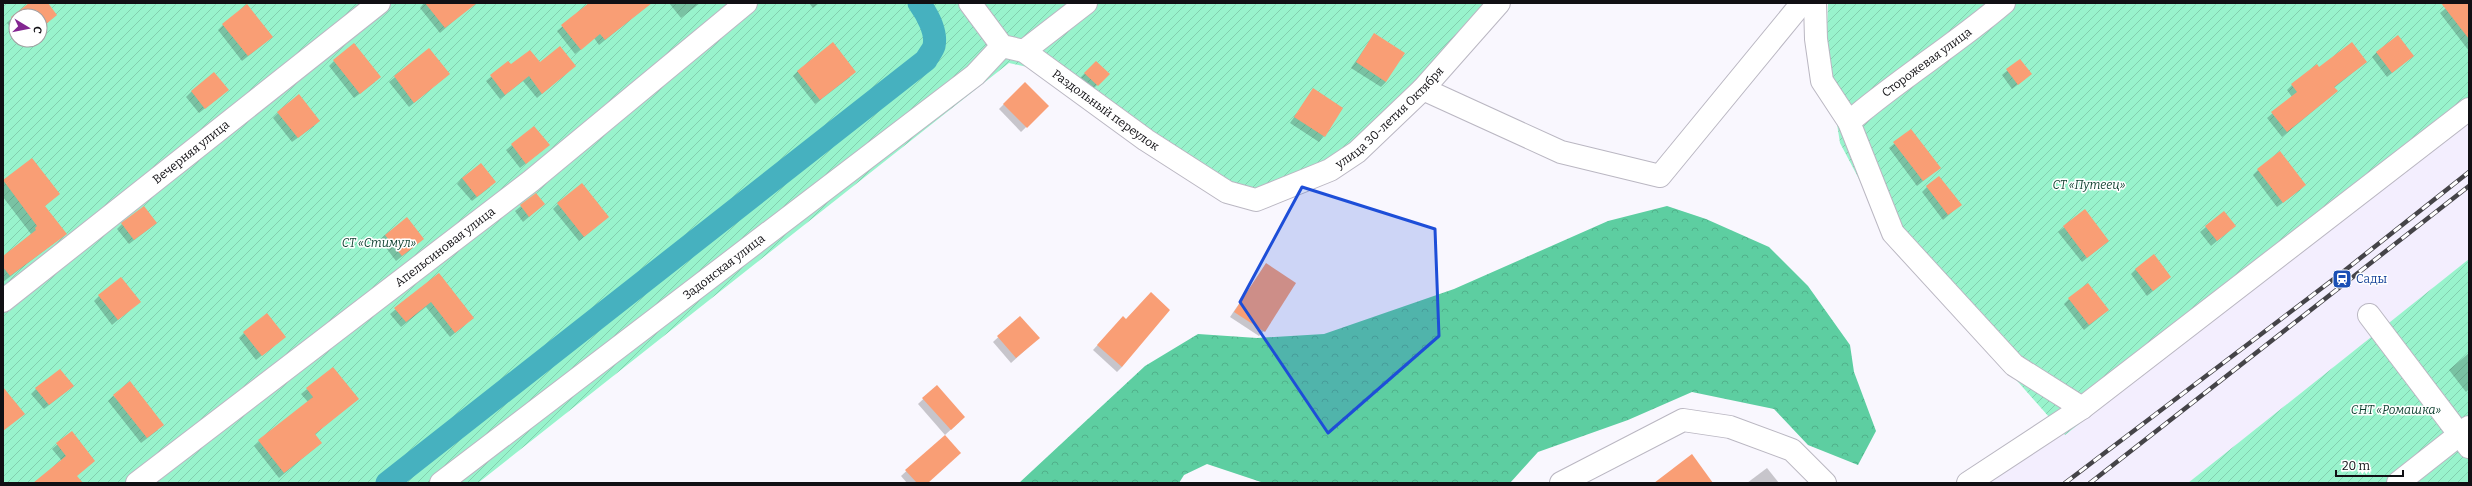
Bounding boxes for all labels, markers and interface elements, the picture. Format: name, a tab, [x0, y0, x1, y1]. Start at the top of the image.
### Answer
north arrow	[8, 8, 48, 48]
street label: Сторожевая улица	[1879, 24, 1975, 100]
text: С	[30, 25, 44, 34]
street label: улица 30-летия Октября	[1332, 64, 1447, 172]
street label: Раздольный переулок	[1049, 67, 1162, 154]
street label: Вечерняя улица	[150, 117, 232, 187]
park label: СТ «Путеец»	[2053, 178, 2126, 192]
street label: Апельсиновая улица	[392, 204, 498, 290]
street label: Задонская улица	[680, 231, 768, 302]
park label: СТ «Стимул»	[342, 236, 417, 250]
station icon: Сады	[2331, 268, 2353, 290]
place label: Сады	[2356, 272, 2387, 286]
park label: СНТ «Ромашка»	[2351, 403, 2442, 417]
scale bar	[2336, 452, 2403, 478]
text: 20 m	[2342, 459, 2371, 473]

